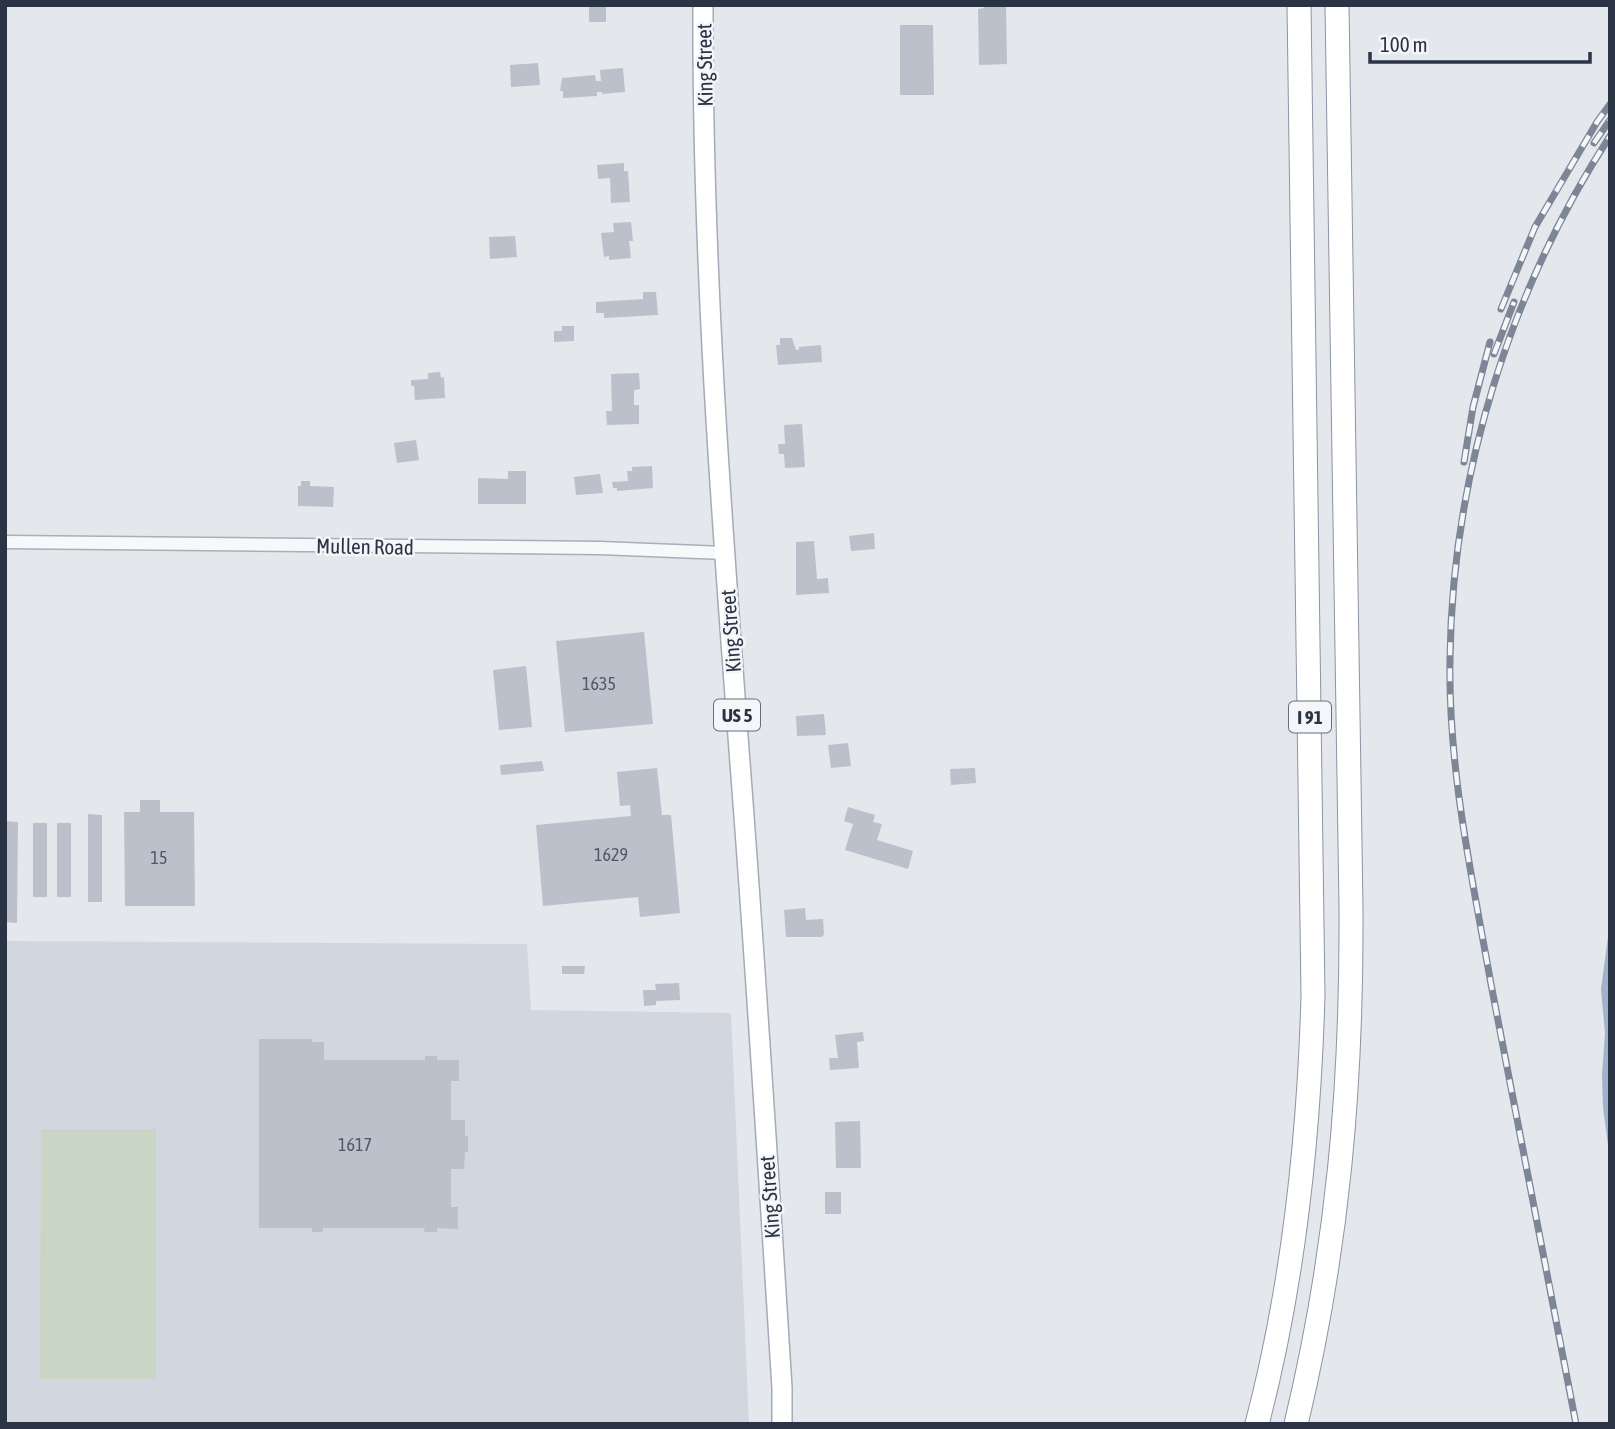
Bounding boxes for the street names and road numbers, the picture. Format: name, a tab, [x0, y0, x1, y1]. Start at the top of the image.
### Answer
street label: King Street	[691, 23, 717, 107]
street label: Mullen Road	[316, 533, 414, 559]
street label: King Street	[715, 589, 745, 673]
road number: US 5	[714, 700, 760, 730]
road number: I 91	[1289, 702, 1331, 732]
street label: King Street	[754, 1155, 784, 1239]

